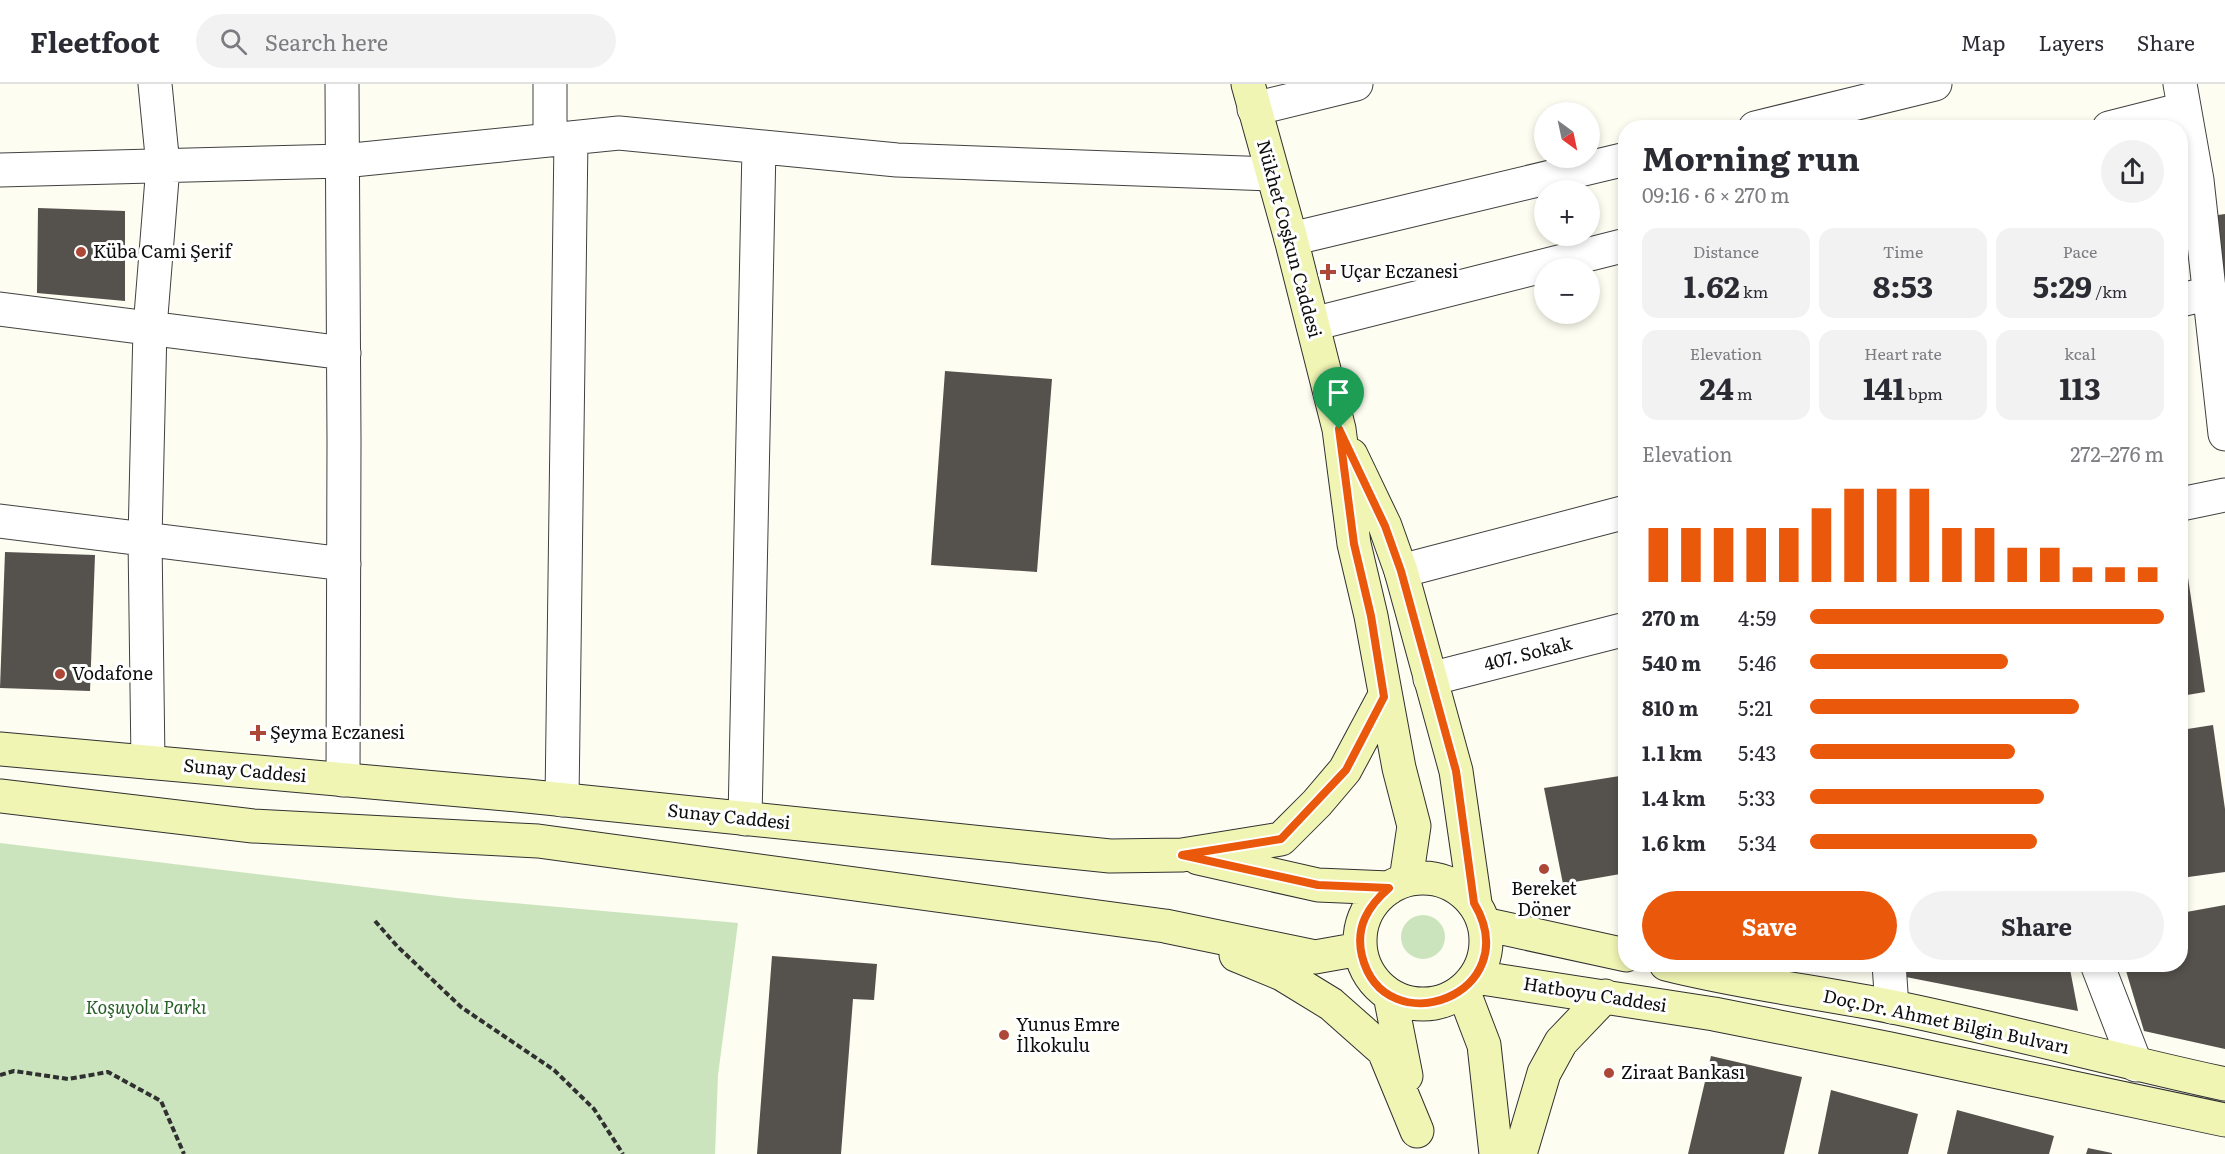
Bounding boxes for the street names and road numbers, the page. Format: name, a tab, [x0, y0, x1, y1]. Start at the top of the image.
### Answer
street label: Nükhet Coşkun Caddesi	[1251, 137, 1330, 341]
street label: 407. Sokak	[1481, 628, 1576, 677]
street label: Sunay Caddesi	[182, 751, 308, 788]
street label: Sunay Caddesi	[666, 796, 792, 835]
street label: Hatboyu Caddesi	[1522, 969, 1669, 1018]
street label: Doç.Dr. Ahmet Bilgin Bulvarı	[1821, 981, 2072, 1060]

